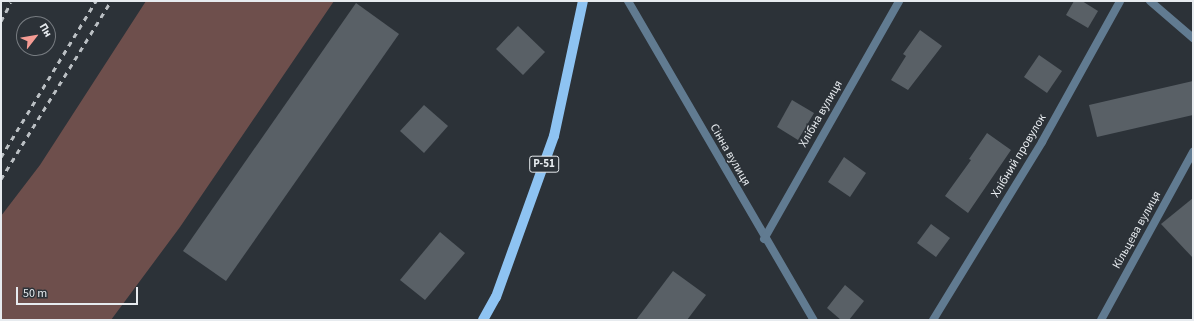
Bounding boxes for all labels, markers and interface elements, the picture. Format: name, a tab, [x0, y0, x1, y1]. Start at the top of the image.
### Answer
north arrow	[16, 16, 56, 56]
text: Пн	[36, 20, 56, 40]
street label: Хлібна вулиця	[796, 78, 846, 150]
street label: Хлібний провулок	[988, 112, 1050, 200]
street label: Сінна вулиця	[706, 121, 754, 189]
road number: Р-51	[529, 155, 559, 173]
street label: Кільцева вулиця	[1110, 188, 1164, 272]
scale bar	[18, 279, 140, 305]
text: 50 m	[23, 285, 47, 302]

